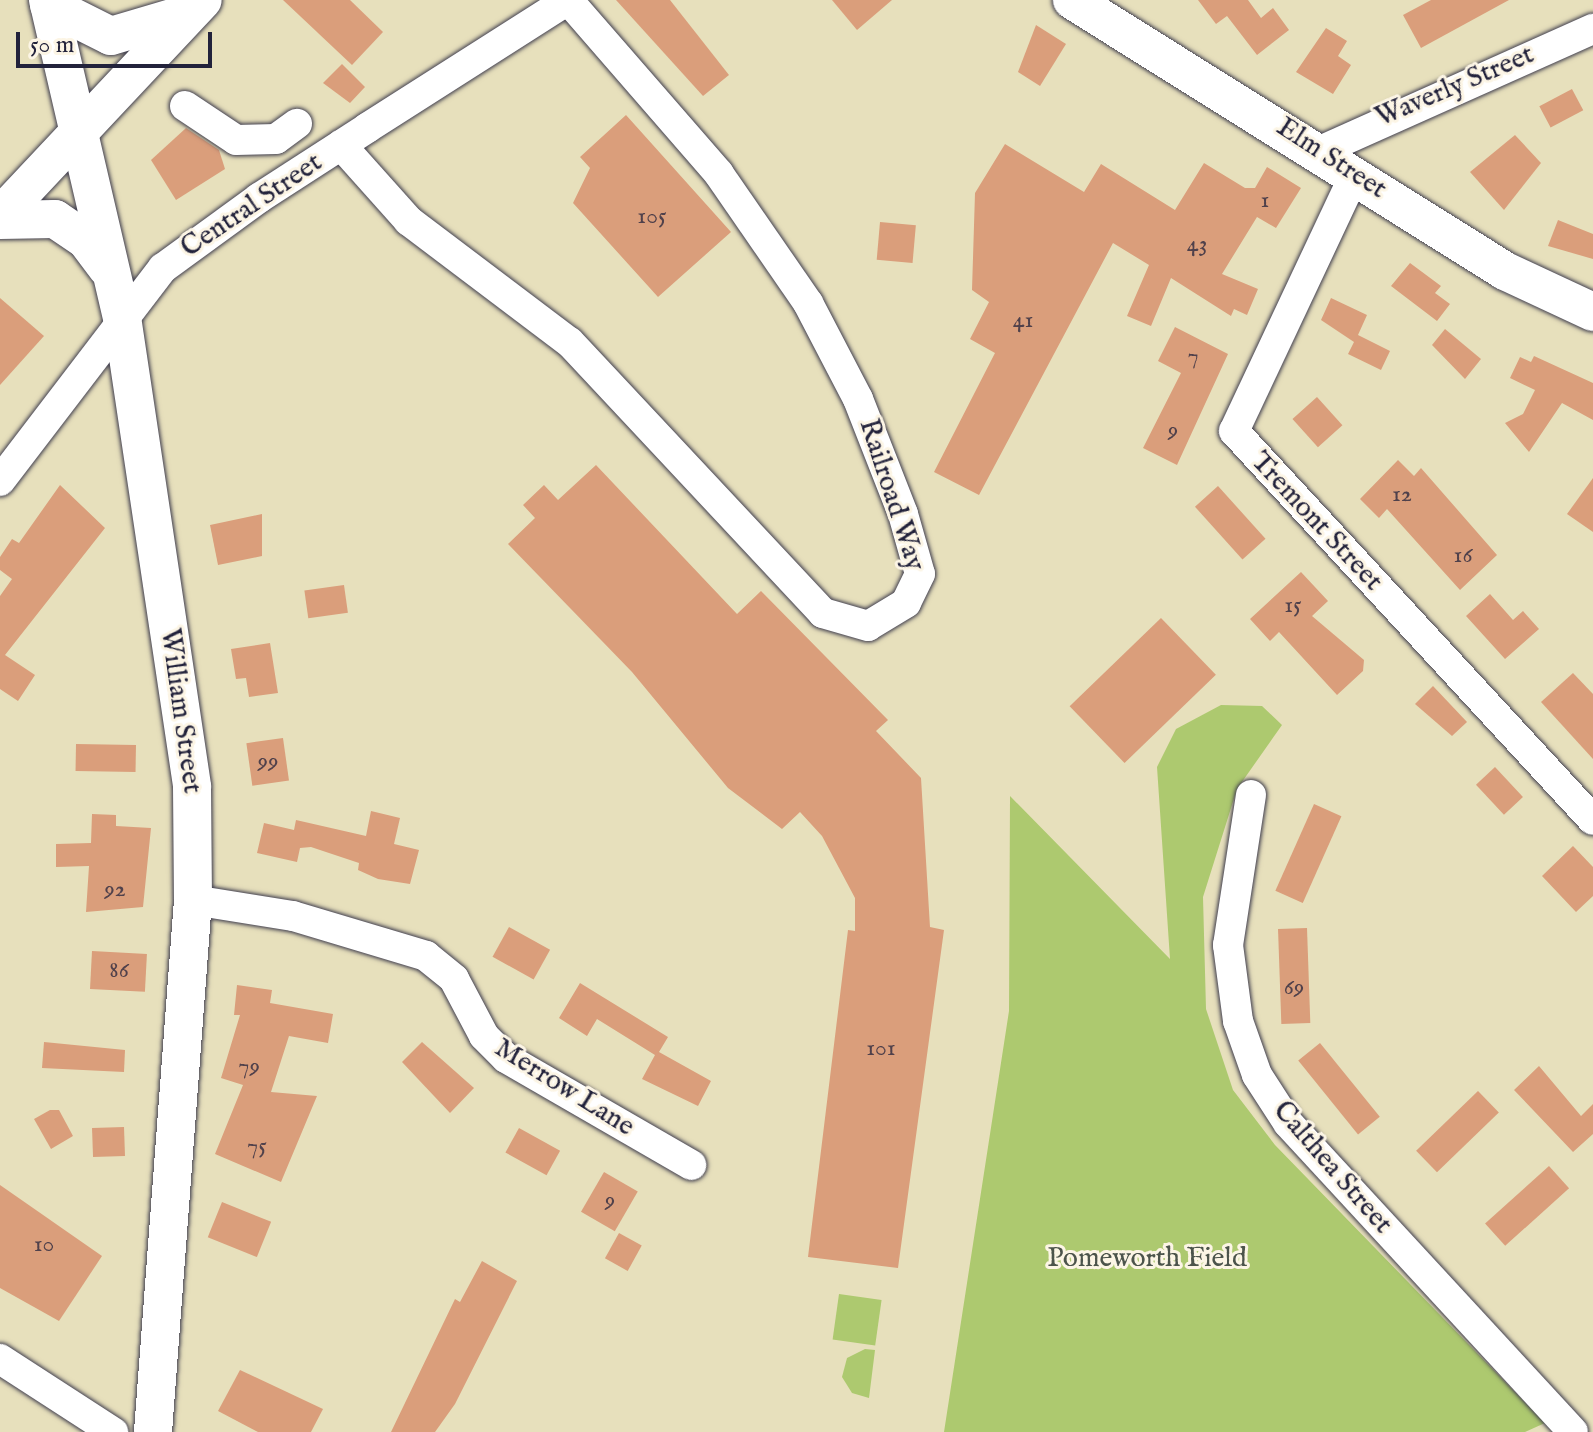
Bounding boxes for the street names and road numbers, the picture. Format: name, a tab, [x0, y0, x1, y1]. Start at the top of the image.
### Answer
street label: Waverly Street	[1371, 39, 1539, 135]
street label: Elm Street	[1270, 111, 1392, 207]
street label: Central Street	[175, 146, 329, 266]
street label: Railroad Way	[851, 415, 931, 575]
street label: Tremont Street	[1243, 445, 1389, 599]
street label: William Street	[152, 626, 208, 796]
street label: Merrow Lane	[488, 1032, 640, 1144]
street label: Calthea Street	[1265, 1095, 1399, 1241]

